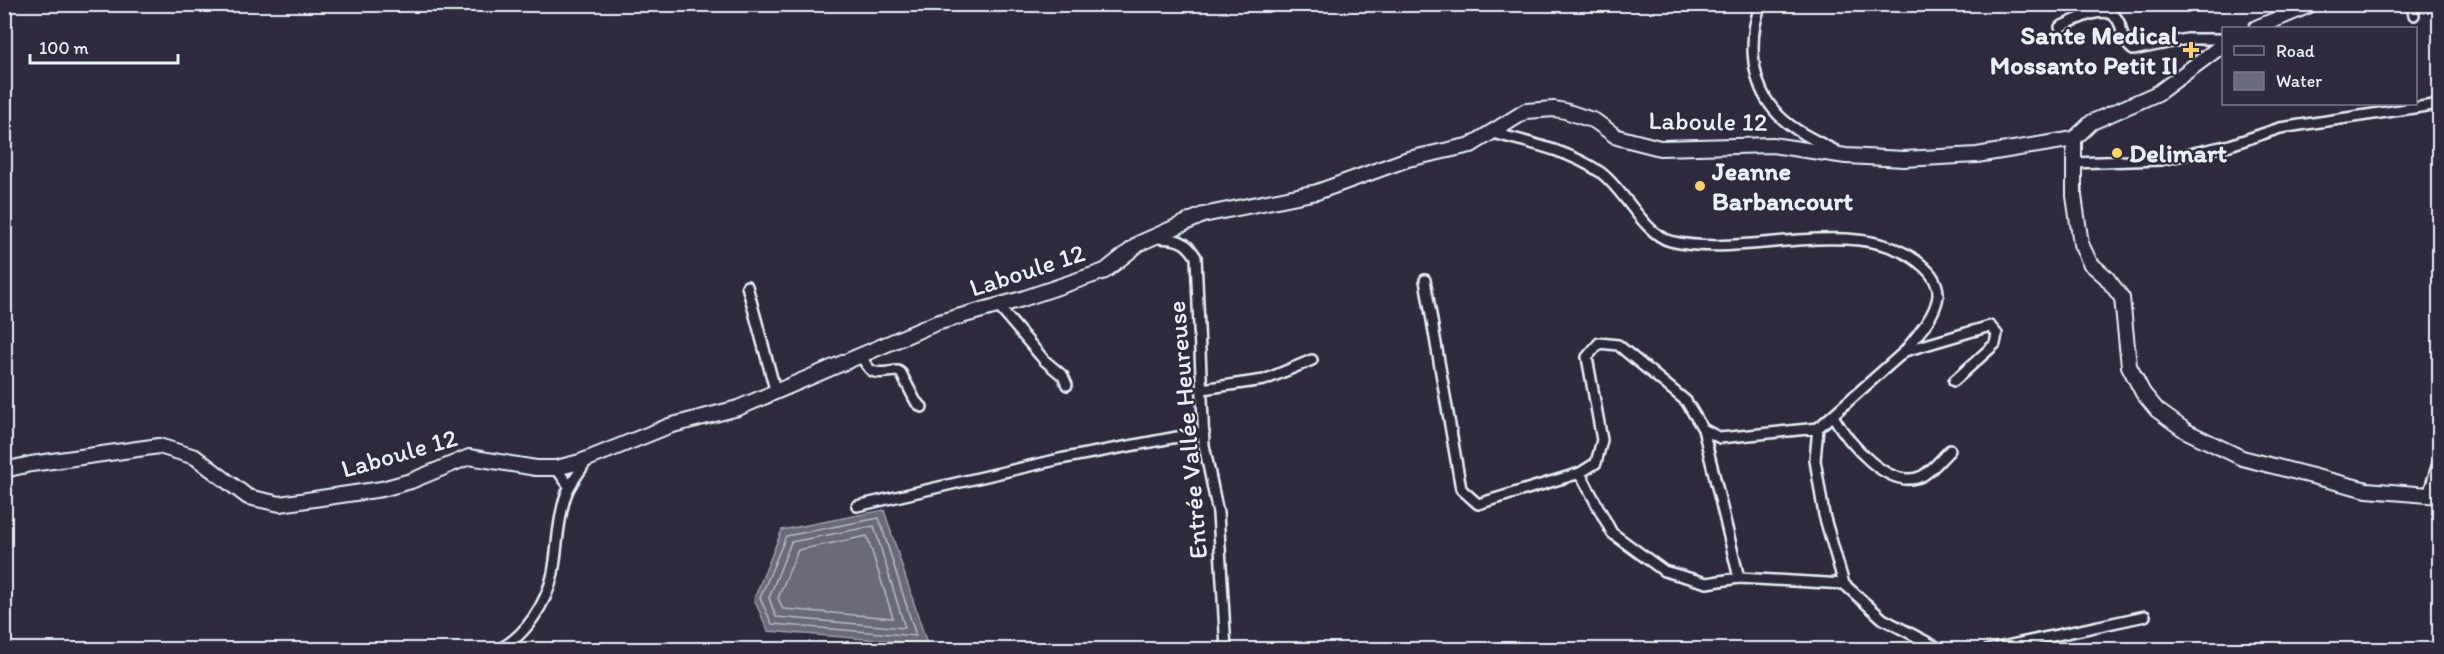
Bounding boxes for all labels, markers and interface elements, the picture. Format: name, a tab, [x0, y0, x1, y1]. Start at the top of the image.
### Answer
place label: Sante Medical Mossanto Petit II	[1990, 19, 2179, 81]
scale bar	[30, 27, 178, 65]
legend	[2222, 27, 2417, 105]
text: 100 m	[39, 37, 89, 59]
text: Road	[2276, 40, 2315, 62]
marker: Sante Medical Mossanto Petit II	[2182, 41, 2200, 59]
text: Water	[2276, 70, 2322, 92]
street label: Laboule 12	[1648, 104, 1768, 138]
place label: Delimart	[2129, 137, 2227, 169]
marker: Delimart	[2110, 146, 2124, 160]
place label: Jeanne Barbancourt	[1711, 155, 1853, 217]
marker: Jeanne Barbancourt	[1693, 179, 1707, 193]
street label: Laboule 12	[965, 236, 1089, 304]
street label: Entrée Vallée Heureuse	[1160, 300, 1214, 560]
street label: Laboule 12	[337, 421, 461, 485]

